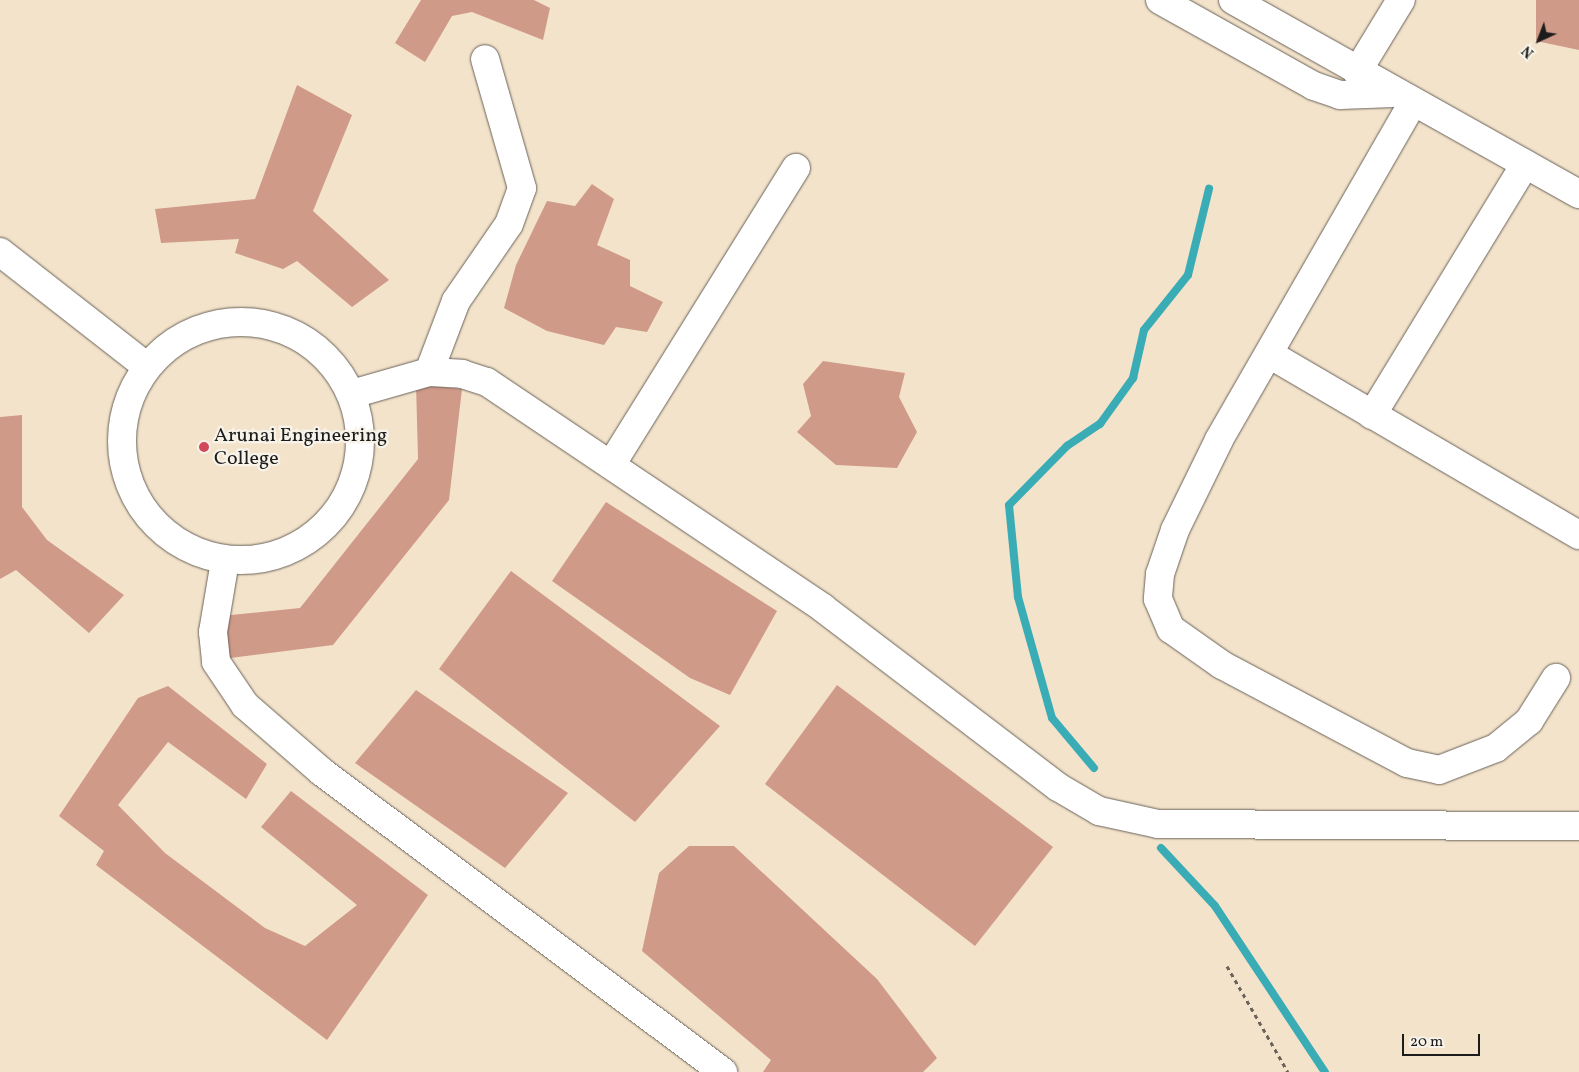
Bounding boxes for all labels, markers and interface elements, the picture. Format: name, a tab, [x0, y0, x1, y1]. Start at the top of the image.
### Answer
north arrow	[1514, 15, 1564, 65]
text: N	[1518, 41, 1539, 62]
place label: Arunai Engineering College	[214, 424, 387, 471]
marker: Arunai Engineering College	[198, 441, 210, 453]
scale bar	[1404, 1024, 1482, 1056]
text: 20 m	[1410, 1032, 1443, 1053]

